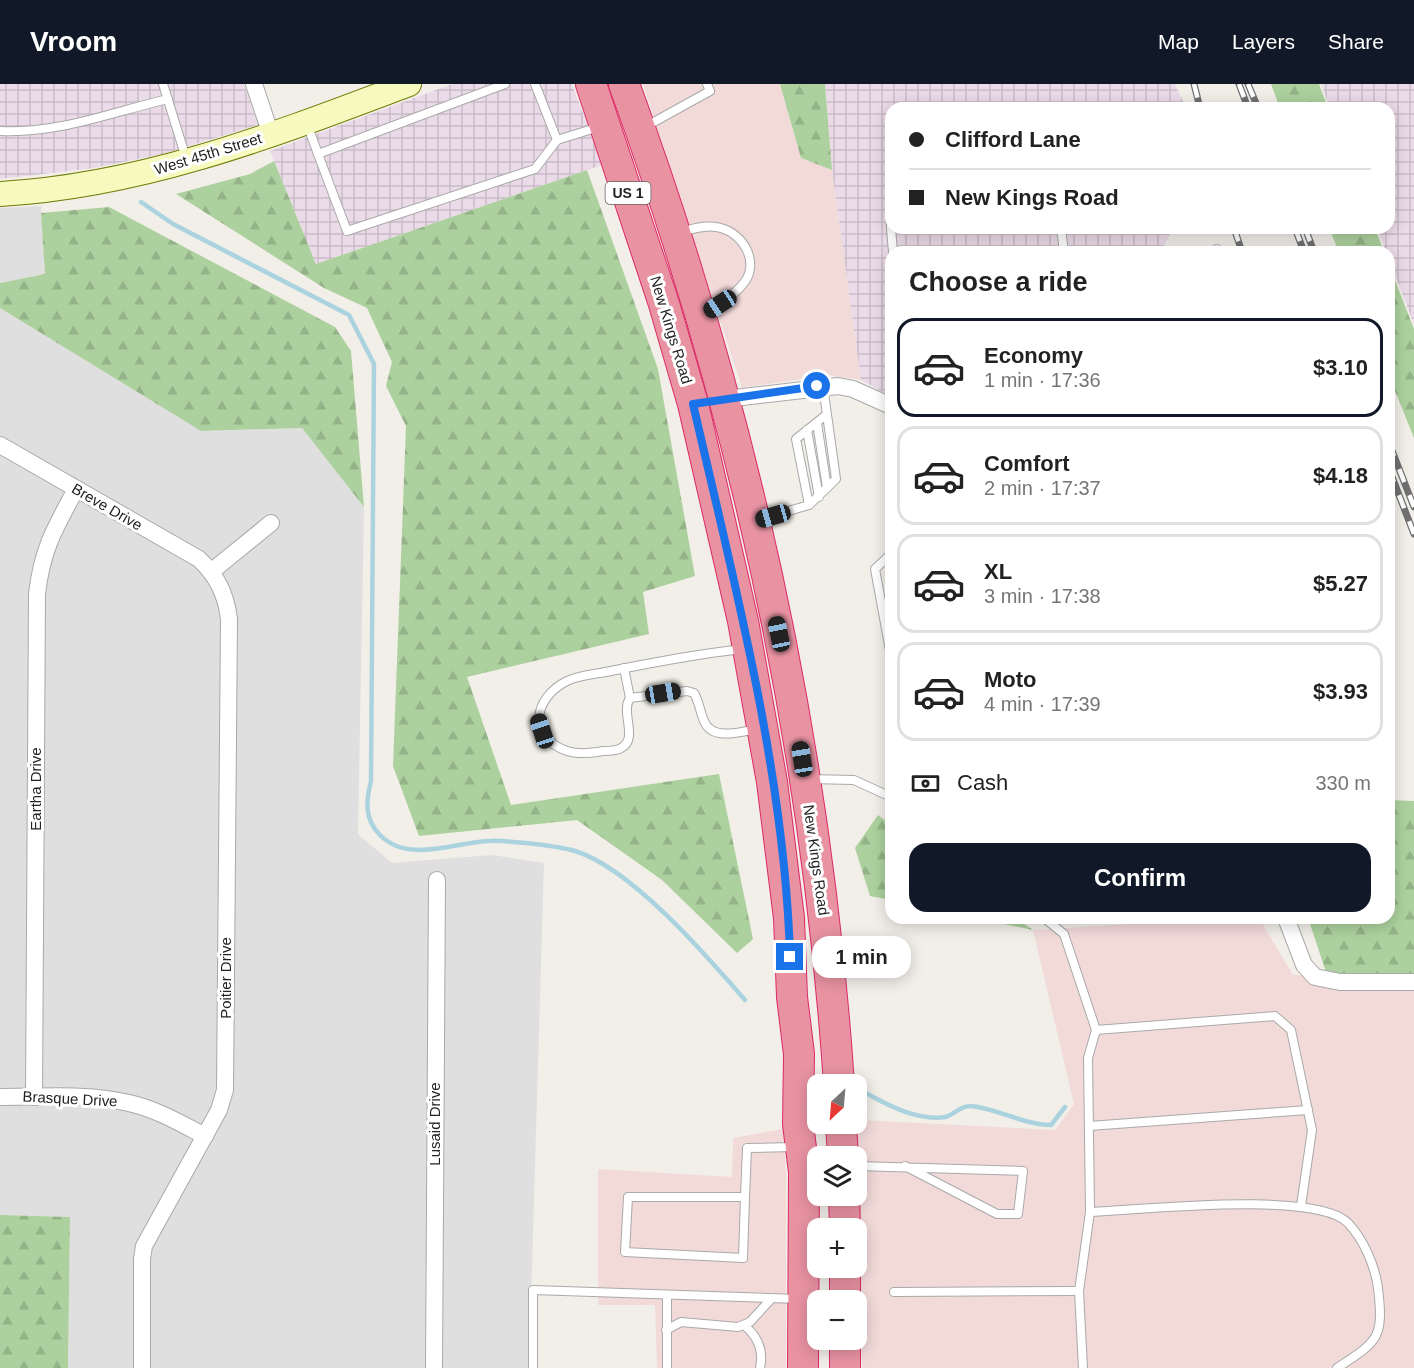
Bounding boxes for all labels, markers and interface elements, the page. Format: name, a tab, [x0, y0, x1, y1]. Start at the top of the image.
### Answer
text: Vroom	[30, 26, 117, 57]
text: Map	[1158, 30, 1199, 53]
text: Layers	[1232, 30, 1295, 53]
text: Share	[1328, 30, 1384, 53]
text: Clifford Lane	[945, 127, 1081, 152]
street label: West 45th Street	[152, 129, 264, 178]
road number: US 1	[606, 182, 650, 204]
text: New Kings Road	[945, 185, 1119, 210]
text: Choose a ride	[909, 267, 1088, 297]
street label: New Kings Road	[647, 274, 696, 386]
car	[700, 287, 740, 321]
icon: car	[912, 341, 966, 395]
text: Economy	[984, 343, 1083, 368]
text: $3.10	[1313, 355, 1368, 380]
text: 1 min · 17:36	[984, 369, 1101, 391]
route start	[803, 372, 830, 399]
icon: car	[912, 449, 966, 503]
text: Comfort	[984, 451, 1070, 476]
text: $4.18	[1313, 463, 1368, 488]
text: 2 min · 17:37	[984, 477, 1101, 499]
street label: Breve Drive	[69, 480, 145, 534]
car	[753, 502, 793, 530]
icon: car	[912, 557, 966, 611]
text: XL	[984, 559, 1012, 584]
text: $5.27	[1313, 571, 1368, 596]
text: 3 min · 17:38	[984, 585, 1101, 607]
car	[766, 615, 792, 653]
icon: car	[912, 665, 966, 719]
text: Moto	[984, 667, 1037, 692]
text: $3.93	[1313, 679, 1368, 704]
car	[644, 681, 682, 705]
text: 4 min · 17:39	[984, 693, 1101, 715]
car	[528, 711, 556, 751]
car	[790, 740, 814, 778]
street label: Eartha Drive	[27, 747, 44, 831]
icon: cash	[909, 767, 942, 800]
text: Cash	[957, 770, 1008, 795]
text: 330 m	[1315, 772, 1371, 794]
street label: New Kings Road	[800, 803, 833, 916]
button: Confirm	[909, 843, 1371, 912]
callout: 1 min	[811, 936, 910, 978]
street label: Poitier Drive	[217, 937, 234, 1019]
route end	[776, 943, 803, 970]
text: 1 min	[835, 946, 888, 968]
north arrow	[807, 1074, 867, 1134]
map controls	[807, 1074, 867, 1350]
street label: Lusaid Drive	[426, 1082, 443, 1166]
street label: Brasque Drive	[22, 1088, 118, 1109]
button: layers	[807, 1146, 867, 1206]
button: +	[807, 1218, 867, 1278]
button: −	[807, 1290, 867, 1350]

